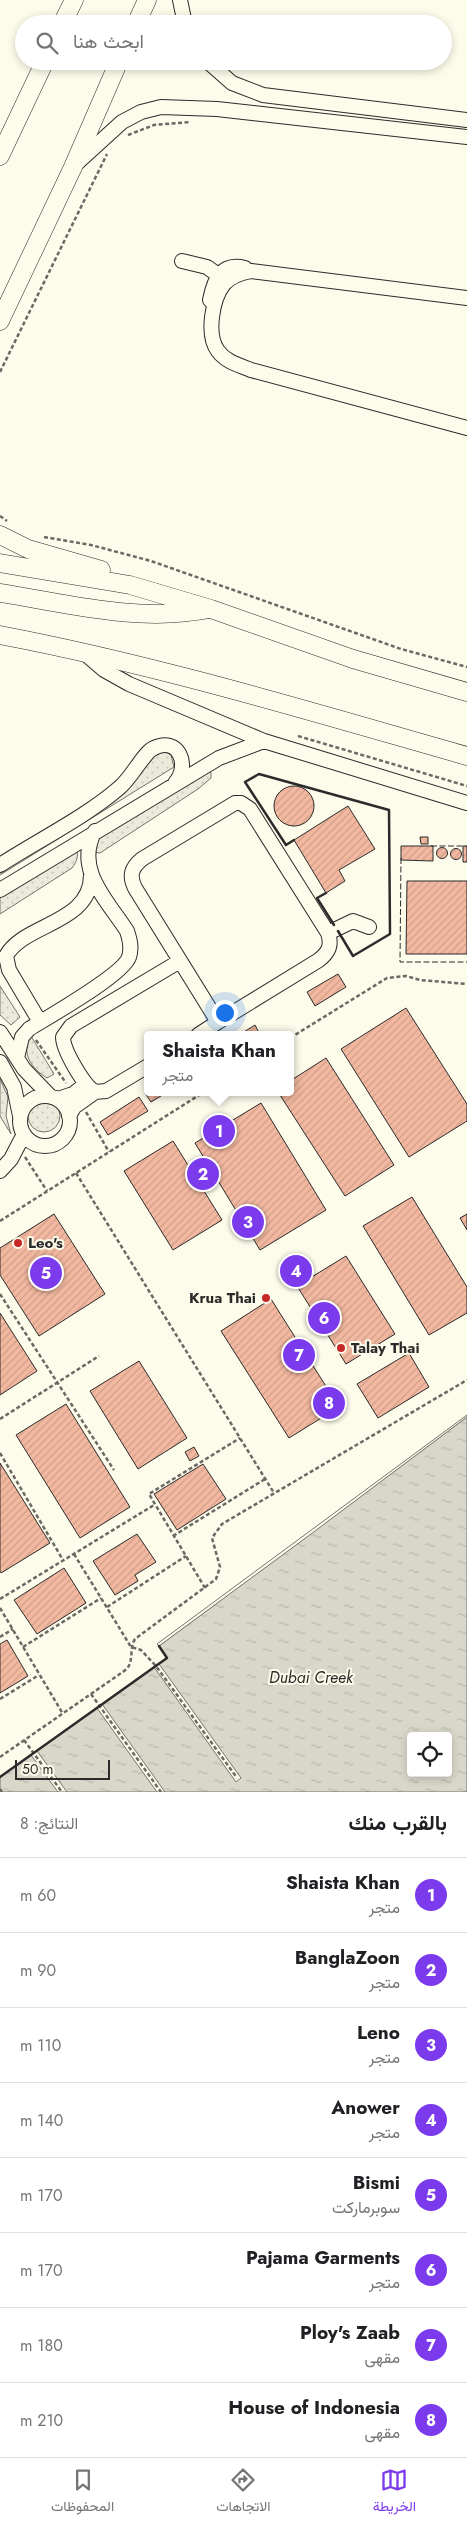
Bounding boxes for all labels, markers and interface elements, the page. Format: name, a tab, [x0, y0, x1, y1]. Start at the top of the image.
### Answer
search box	[15, 15, 452, 70]
text: ابحث هنا	[73, 28, 144, 55]
icon: search	[33, 29, 61, 57]
your location	[212, 1000, 238, 1026]
popup	[144, 1031, 294, 1096]
text: Shaista Khan	[162, 1037, 276, 1064]
text: متجر	[162, 1064, 193, 1087]
pin: 1	[203, 1112, 235, 1150]
pin: 2	[187, 1155, 219, 1193]
pin: 3	[232, 1203, 264, 1241]
place label: Leo's	[28, 1232, 63, 1254]
marker: Leo's	[12, 1237, 24, 1249]
pin: 4	[280, 1252, 312, 1290]
pin: 5	[30, 1254, 62, 1292]
place label: Krua Thai	[189, 1287, 256, 1309]
marker: Krua Thai	[260, 1292, 272, 1304]
pin: 6	[308, 1299, 340, 1337]
pin: 7	[283, 1336, 315, 1374]
place label: Talay Thai	[351, 1337, 420, 1359]
marker: Talay Thai	[335, 1342, 347, 1354]
pin: 8	[313, 1384, 345, 1422]
water label: Dubai Creek	[269, 1666, 354, 1689]
map controls	[407, 1732, 452, 1777]
button: locate	[407, 1732, 452, 1777]
scale bar	[15, 1757, 110, 1780]
text: 50 m	[22, 1759, 53, 1779]
text: بالقرب منك	[348, 1808, 447, 1838]
text: النتائج: 8	[20, 1812, 78, 1835]
text: Shaista Khan	[286, 1869, 400, 1896]
text: 60 m	[20, 1884, 56, 1907]
text: 1	[427, 1884, 435, 1907]
text: متجر	[369, 1896, 400, 1919]
text: BanglaZoon	[295, 1944, 400, 1971]
text: 90 m	[20, 1959, 56, 1982]
text: 2	[426, 1959, 436, 1982]
text: متجر	[369, 1971, 400, 1994]
text: Leno	[357, 2019, 400, 2046]
text: 110 m	[20, 2034, 61, 2057]
text: 3	[426, 2034, 436, 2057]
text: متجر	[369, 2046, 400, 2069]
text: Anower	[331, 2094, 400, 2121]
text: 140 m	[20, 2109, 63, 2132]
text: 4	[425, 2109, 437, 2132]
text: متجر	[369, 2121, 400, 2144]
text: Bismi	[353, 2169, 400, 2196]
text: 170 m	[20, 2184, 63, 2207]
text: 5	[426, 2184, 436, 2207]
text: سوبرماركت	[332, 2196, 400, 2219]
text: Pajama Garments	[246, 2244, 400, 2271]
text: 170 m	[20, 2259, 63, 2282]
text: 6	[426, 2259, 436, 2282]
text: متجر	[369, 2271, 400, 2294]
text: Ploy's Zaab	[300, 2319, 400, 2346]
text: 180 m	[20, 2334, 63, 2357]
text: 7	[426, 2334, 436, 2357]
text: مقهى	[365, 2346, 400, 2369]
text: House of Indonesia	[228, 2394, 400, 2421]
text: 210 m	[20, 2409, 63, 2432]
text: 8	[426, 2409, 436, 2432]
text: مقهى	[365, 2421, 400, 2444]
tab: المحفوظات	[51, 2466, 114, 2519]
tab: الاتجاهات	[216, 2466, 271, 2519]
tab: الخريطة	[373, 2466, 416, 2519]

